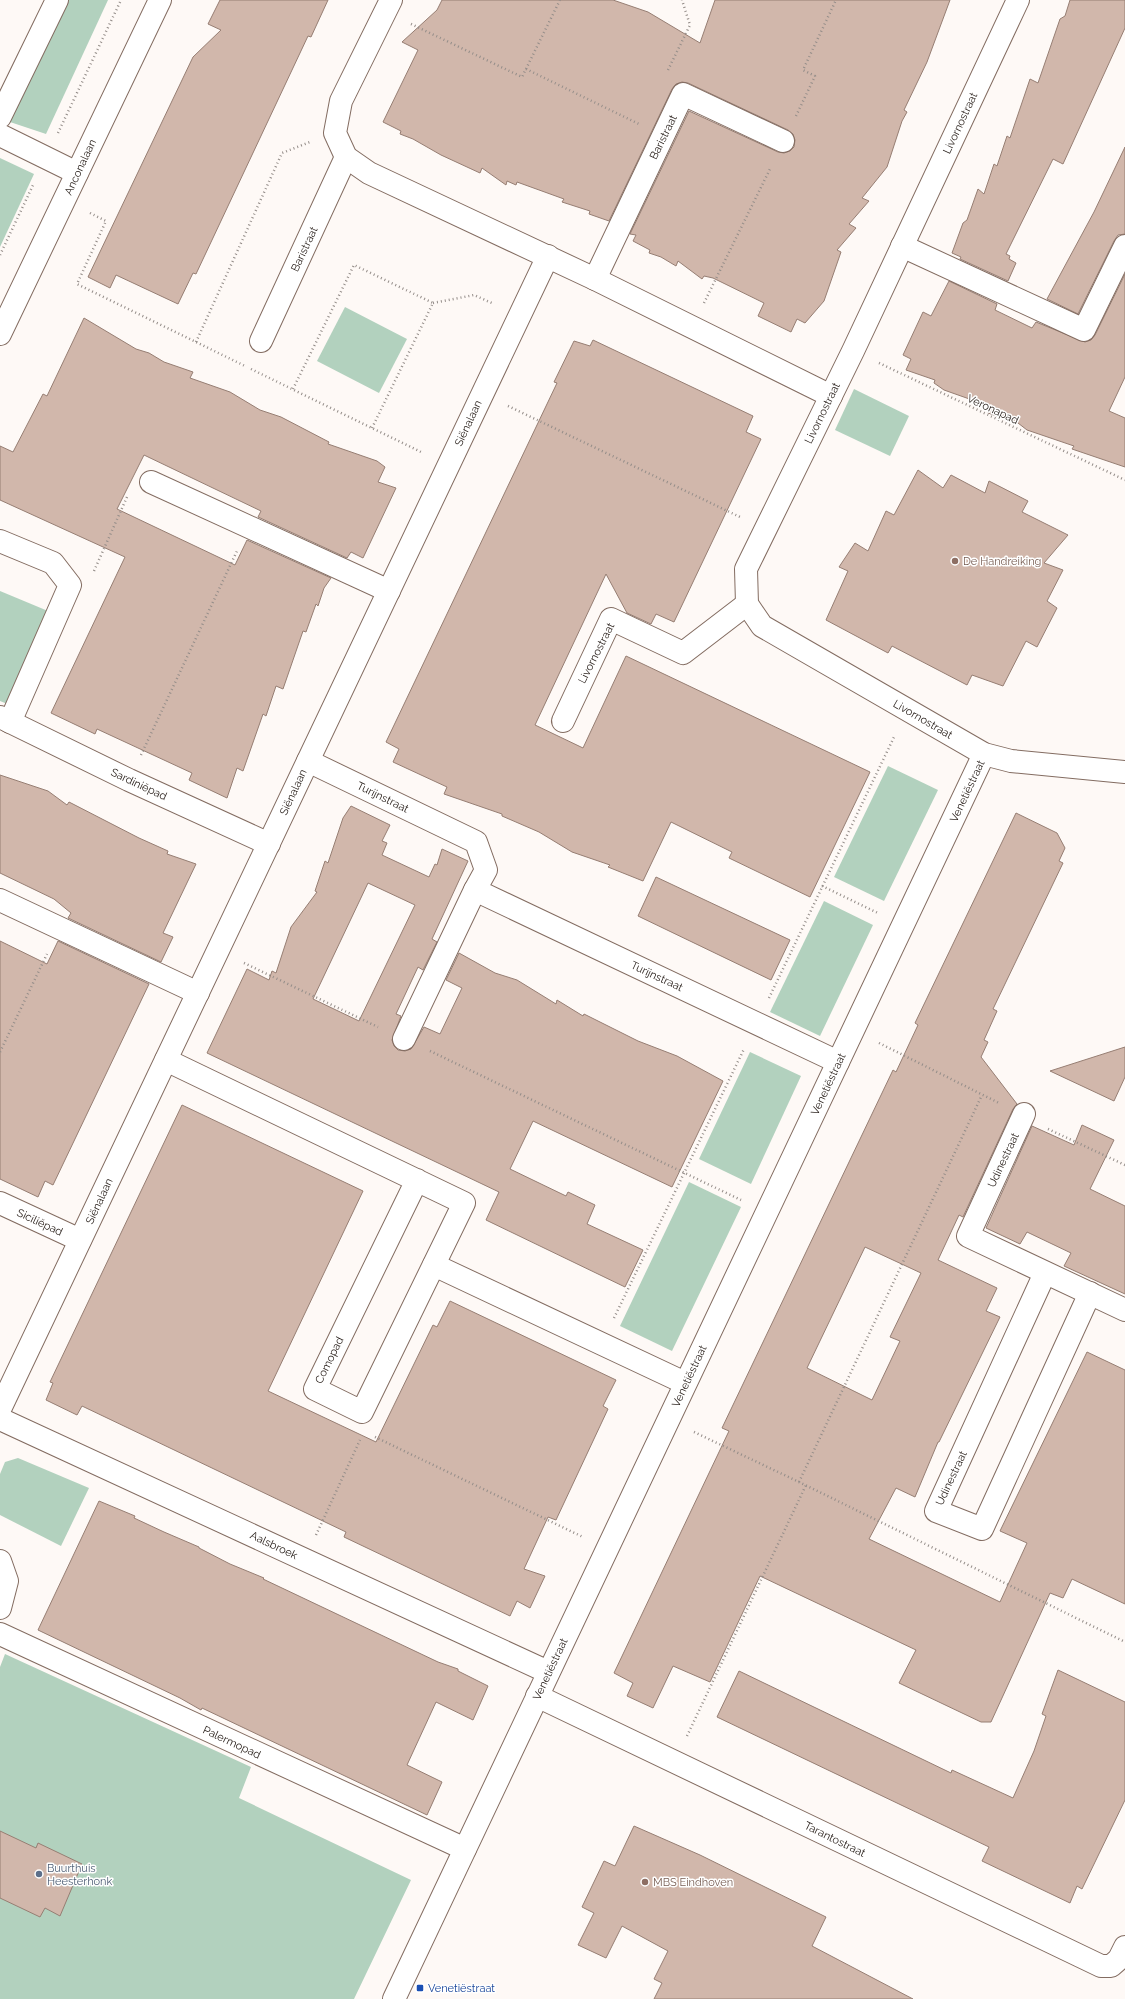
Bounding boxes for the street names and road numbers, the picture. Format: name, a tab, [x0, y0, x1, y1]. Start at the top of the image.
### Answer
street label: Livornostraat	[941, 90, 980, 156]
street label: Baristraat	[647, 113, 680, 162]
street label: Anconalaan	[62, 137, 99, 197]
street label: Baristraat	[288, 224, 321, 274]
street label: Livornostraat	[802, 380, 843, 446]
street label: Veronapad	[965, 392, 1021, 427]
street label: Siënalaan	[452, 398, 485, 448]
street label: Livornostraat	[576, 620, 617, 686]
street label: Livornostraat	[891, 697, 955, 742]
street label: Venetiëstraat	[947, 758, 988, 824]
street label: Sardiniëpad	[109, 766, 169, 803]
street label: Siënalaan	[277, 767, 310, 817]
street label: Turijnstraat	[355, 779, 411, 816]
street label: Turijnstraat	[629, 959, 685, 994]
street label: Venetiëstraat	[808, 1051, 849, 1117]
street label: Udinestraat	[985, 1131, 1022, 1190]
street label: Siënalaan	[83, 1176, 116, 1226]
street label: Siciliëpad	[15, 1206, 65, 1239]
street label: Comopad	[313, 1335, 346, 1386]
street label: Venetiëstraat	[669, 1343, 710, 1409]
street label: Udinestraat	[933, 1449, 970, 1508]
street label: Aalsbroek	[248, 1529, 300, 1562]
street label: Venetiëstraat	[530, 1636, 571, 1702]
street label: Palermopad	[201, 1723, 263, 1762]
street label: Tarantostraat	[802, 1819, 868, 1860]

